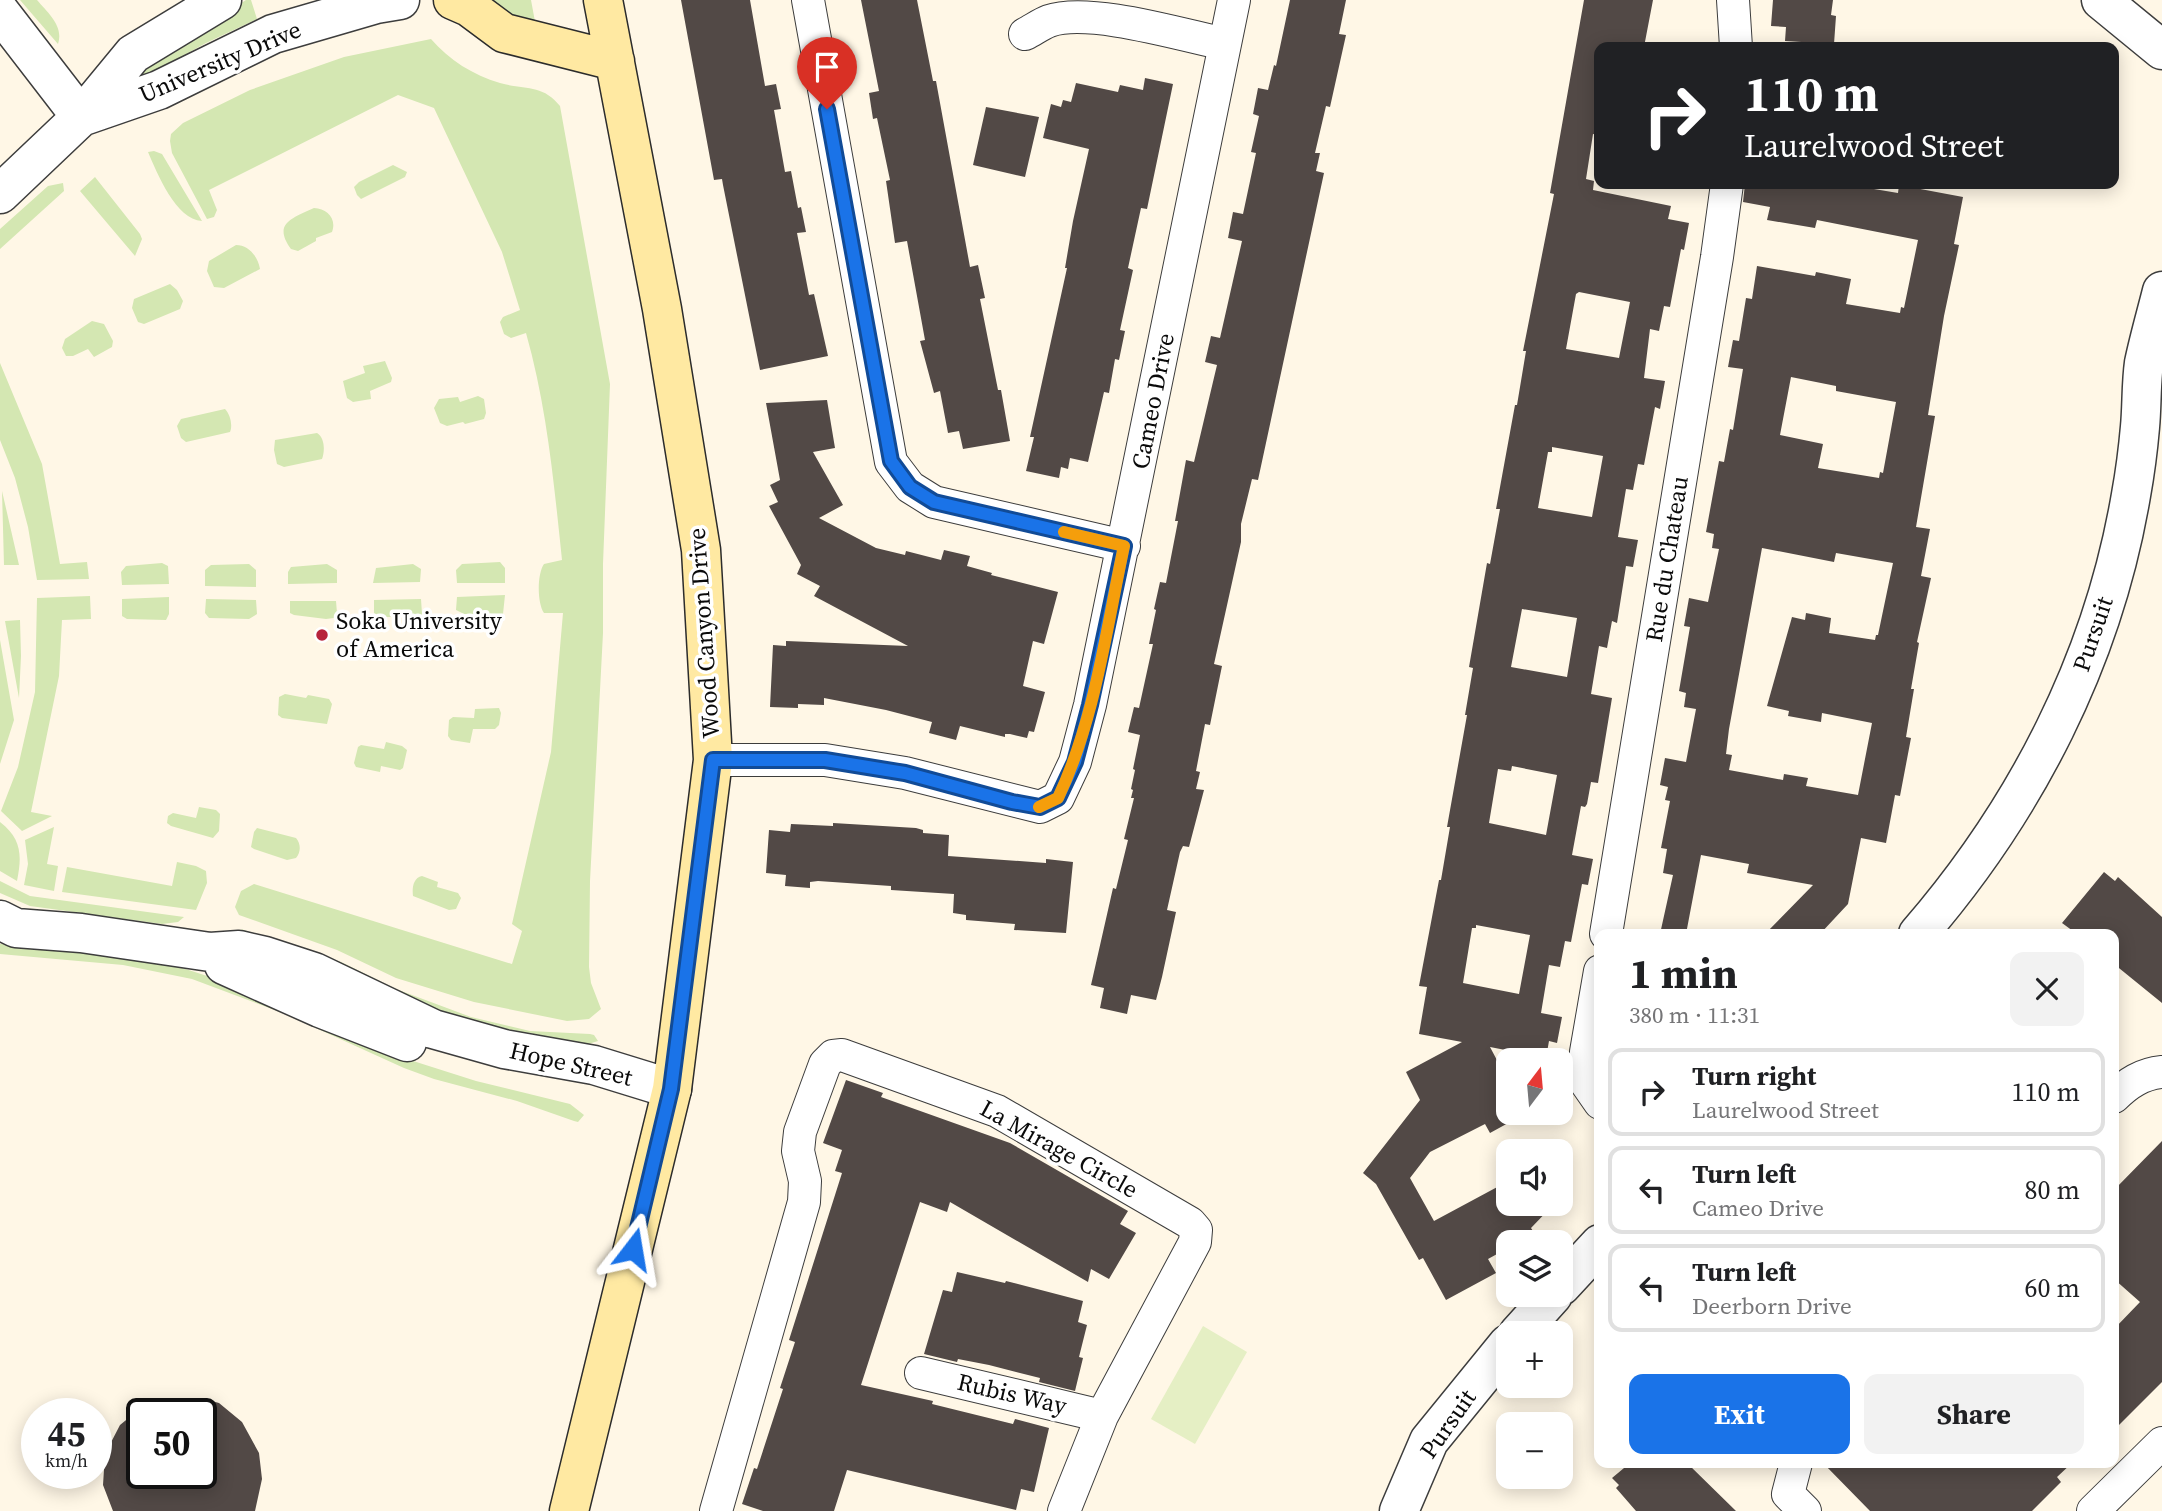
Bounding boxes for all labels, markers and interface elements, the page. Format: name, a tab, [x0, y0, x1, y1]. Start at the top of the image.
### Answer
street label: University Drive	[134, 13, 306, 111]
pin	[797, 37, 857, 109]
icon: arrive	[808, 48, 846, 86]
text: 110 m	[1744, 60, 1879, 127]
icon: right	[1629, 70, 1720, 161]
text: Laurelwood Street	[1744, 124, 2004, 168]
street label: Cameo Drive	[1123, 330, 1182, 472]
street label: Rue du Chateau	[1637, 474, 1696, 644]
street label: Wood Canyon Drive	[680, 527, 727, 739]
street label: Pursuit	[2064, 592, 2121, 676]
place label: Soka University of America	[336, 604, 502, 665]
marker: Soka University of America	[314, 627, 330, 643]
text: 1 min	[1629, 944, 1738, 1002]
button: close	[2010, 952, 2084, 1026]
text: 380 m · 11:31	[1629, 999, 1760, 1031]
street label: Hope Street	[506, 1033, 636, 1094]
north arrow	[1496, 1048, 1573, 1125]
map controls	[1496, 1048, 1573, 1489]
text: Turn right	[1692, 1058, 1816, 1094]
icon: right	[1633, 1073, 1671, 1111]
text: 110 m	[2012, 1074, 2080, 1110]
street label: La Mirage Circle	[974, 1092, 1144, 1206]
text: Laurelwood Street	[1692, 1094, 1879, 1126]
button: sound	[1496, 1139, 1573, 1216]
text: Turn left	[1692, 1156, 1796, 1192]
icon: left	[1633, 1171, 1671, 1209]
text: 80 m	[2025, 1172, 2080, 1208]
text: Cameo Drive	[1692, 1192, 1824, 1224]
position arrow	[596, 1212, 670, 1286]
button: layers	[1496, 1230, 1573, 1307]
text: Turn left	[1692, 1254, 1796, 1290]
icon: left	[1633, 1269, 1671, 1307]
text: 60 m	[2025, 1270, 2080, 1306]
text: Deerborn Drive	[1692, 1290, 1852, 1322]
button: +	[1496, 1321, 1573, 1398]
street label: Rubis Way	[954, 1365, 1071, 1422]
button: Exit	[1629, 1374, 1850, 1454]
button: Share	[1864, 1374, 2084, 1454]
street label: Pursuit	[1412, 1382, 1483, 1465]
speed limit sign: 50	[126, 1398, 217, 1489]
text: 45	[48, 1410, 85, 1458]
button: −	[1496, 1412, 1573, 1489]
text: km/h	[45, 1448, 88, 1473]

